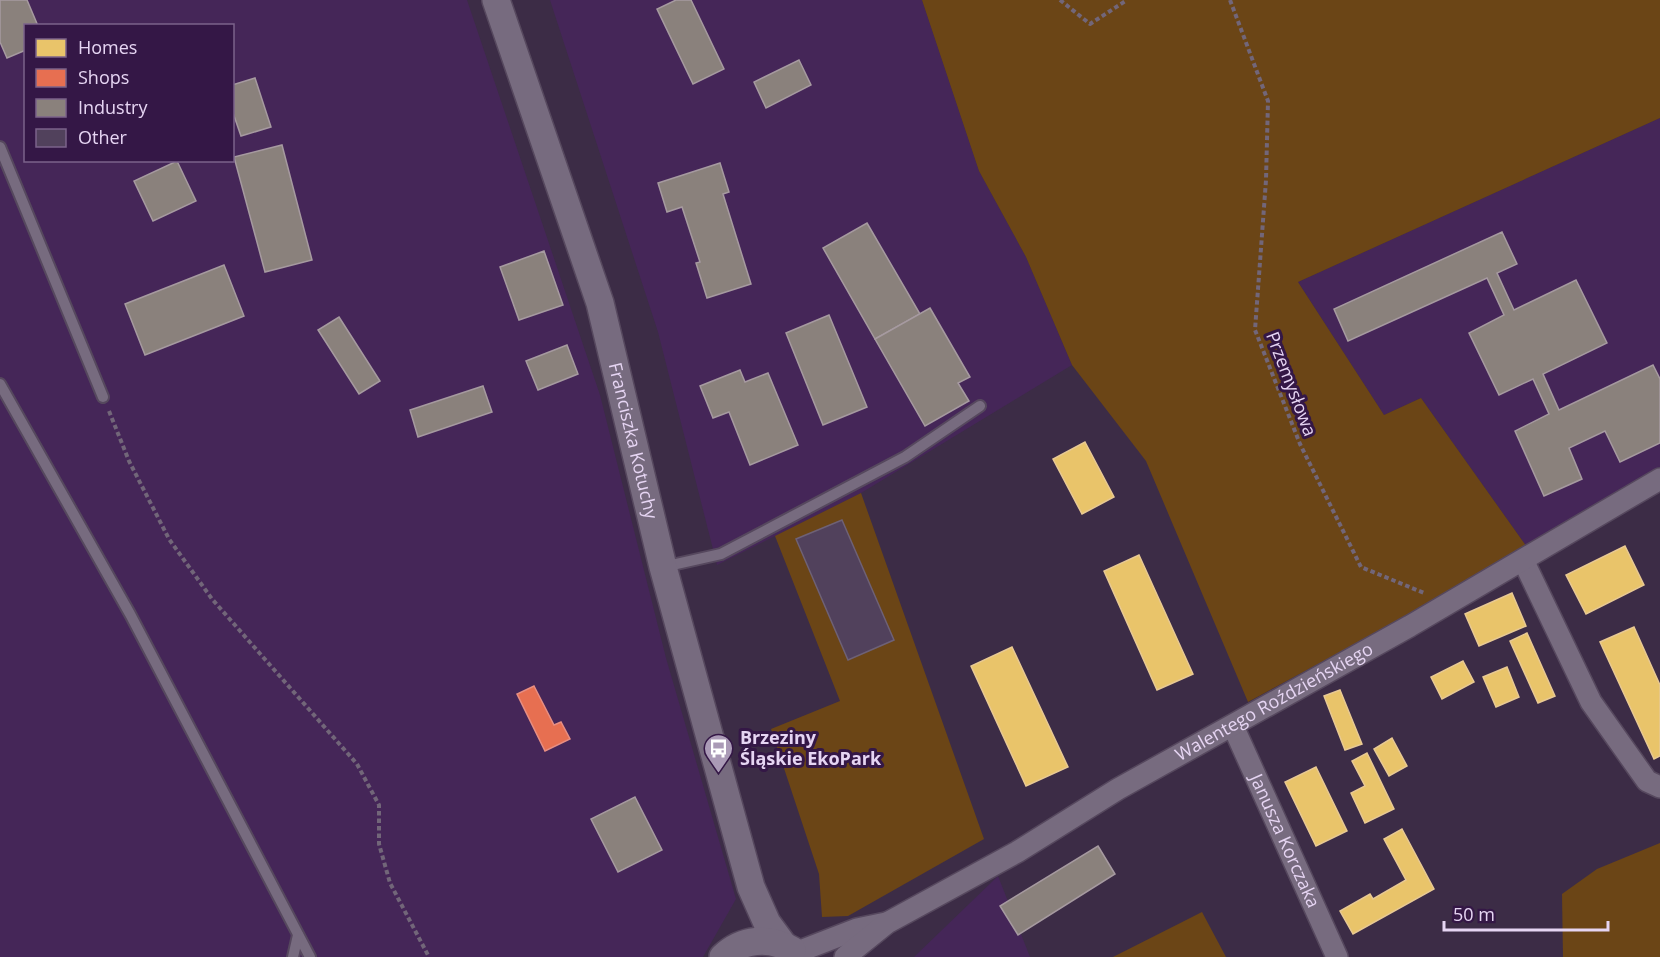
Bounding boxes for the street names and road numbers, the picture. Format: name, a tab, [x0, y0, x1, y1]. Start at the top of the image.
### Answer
street label: Przemysłowa	[1261, 328, 1323, 439]
street label: Franciszka Kotuchy	[604, 360, 664, 522]
street label: Walentego Roździeńskiego	[1170, 636, 1377, 766]
street label: Janusza Korczaka	[1244, 768, 1326, 911]

